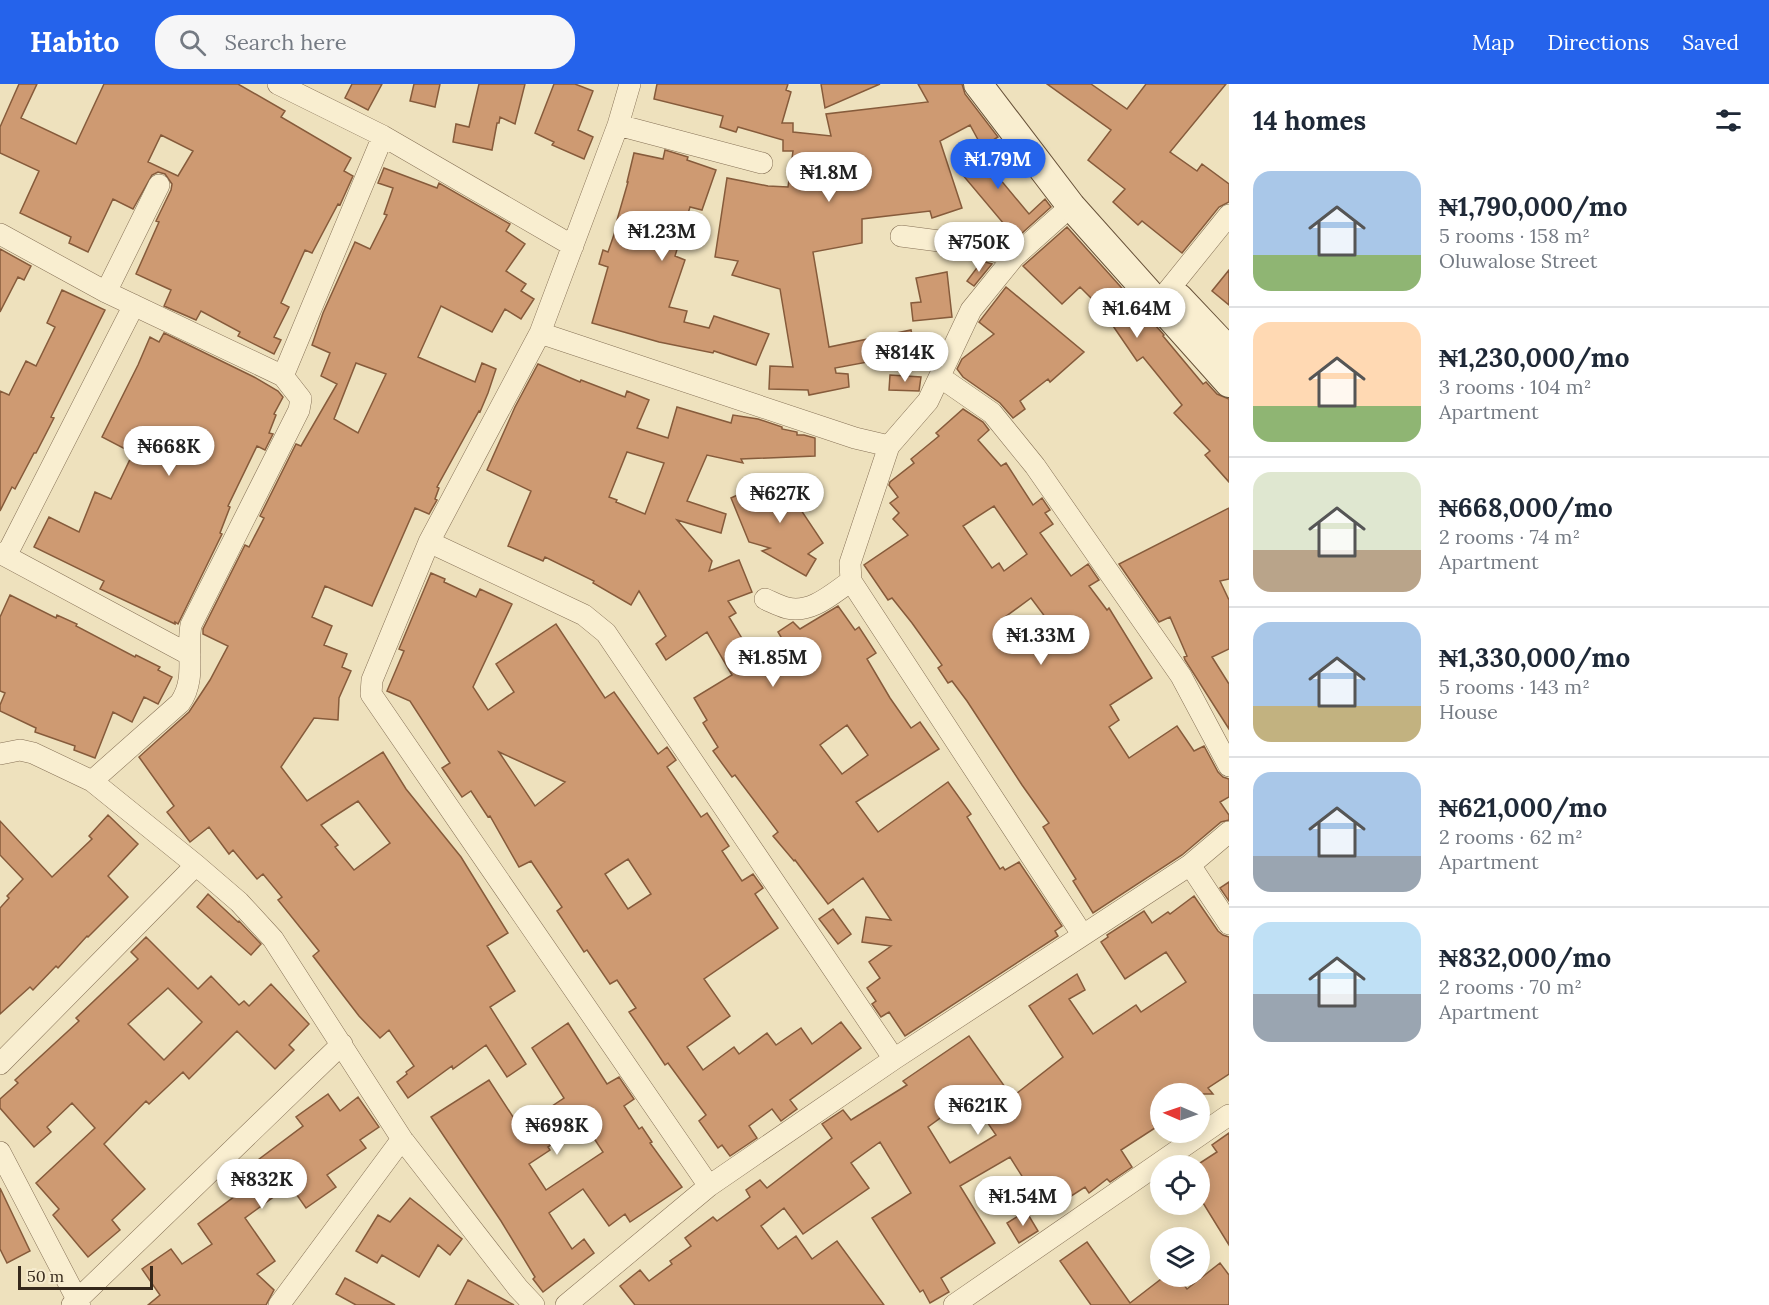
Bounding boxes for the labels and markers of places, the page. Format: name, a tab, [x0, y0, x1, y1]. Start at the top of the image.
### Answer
pin: ₦1.79M	[949, 139, 1047, 190]
pin: ₦1.8M	[787, 152, 871, 203]
pin: ₦1.23M	[613, 211, 711, 262]
pin: ₦750K	[937, 222, 1021, 273]
pin: ₦1.64M	[1088, 288, 1186, 339]
pin: ₦814K	[863, 332, 947, 383]
pin: ₦668K	[127, 426, 211, 477]
pin: ₦627K	[738, 473, 822, 524]
pin: ₦1.33M	[992, 615, 1090, 666]
pin: ₦1.85M	[724, 637, 822, 688]
pin: ₦621K	[936, 1085, 1020, 1136]
pin: ₦698K	[515, 1105, 599, 1156]
pin: ₦832K	[220, 1159, 304, 1210]
pin: ₦1.54M	[974, 1176, 1072, 1227]

